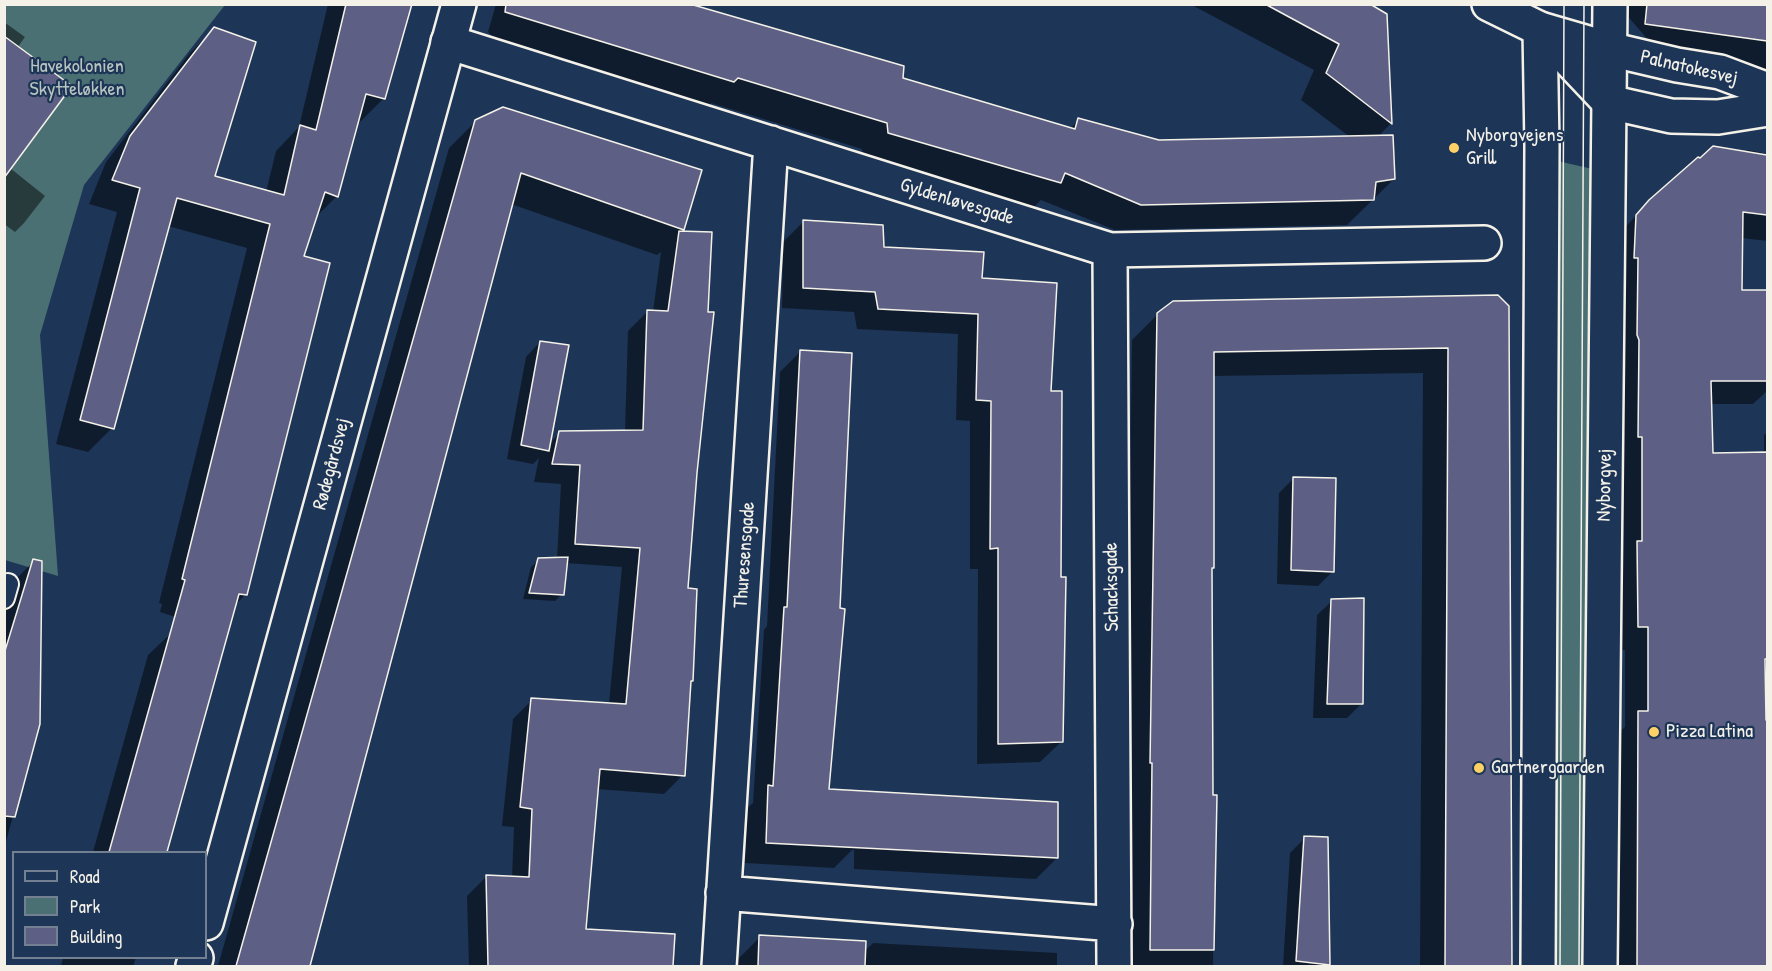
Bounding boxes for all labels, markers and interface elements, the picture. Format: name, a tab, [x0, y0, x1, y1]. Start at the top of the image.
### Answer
street label: Palnatokesvej	[1638, 45, 1740, 91]
park label: Havekolonien Skytteløkken	[30, 55, 124, 102]
place label: Nyborgvejens Grill	[1466, 124, 1563, 171]
marker: Nyborgvejens Grill	[1447, 141, 1461, 155]
street label: Gyldenløvesgade	[897, 173, 1017, 231]
street label: Rødegårdsvej	[308, 416, 356, 512]
street label: Nyborgvej	[1592, 448, 1618, 522]
street label: Thuresensgade	[729, 501, 761, 609]
street label: Schacksgade	[1099, 542, 1125, 632]
place label: Pizza Latina	[1666, 720, 1753, 744]
marker: Pizza Latina	[1647, 725, 1661, 739]
place label: Gartnergaarden	[1491, 756, 1605, 780]
marker: Gartnergaarden	[1472, 761, 1486, 775]
legend	[12, 851, 207, 959]
text: Road	[70, 864, 100, 889]
text: Park	[70, 894, 100, 919]
text: Building	[70, 924, 122, 949]

